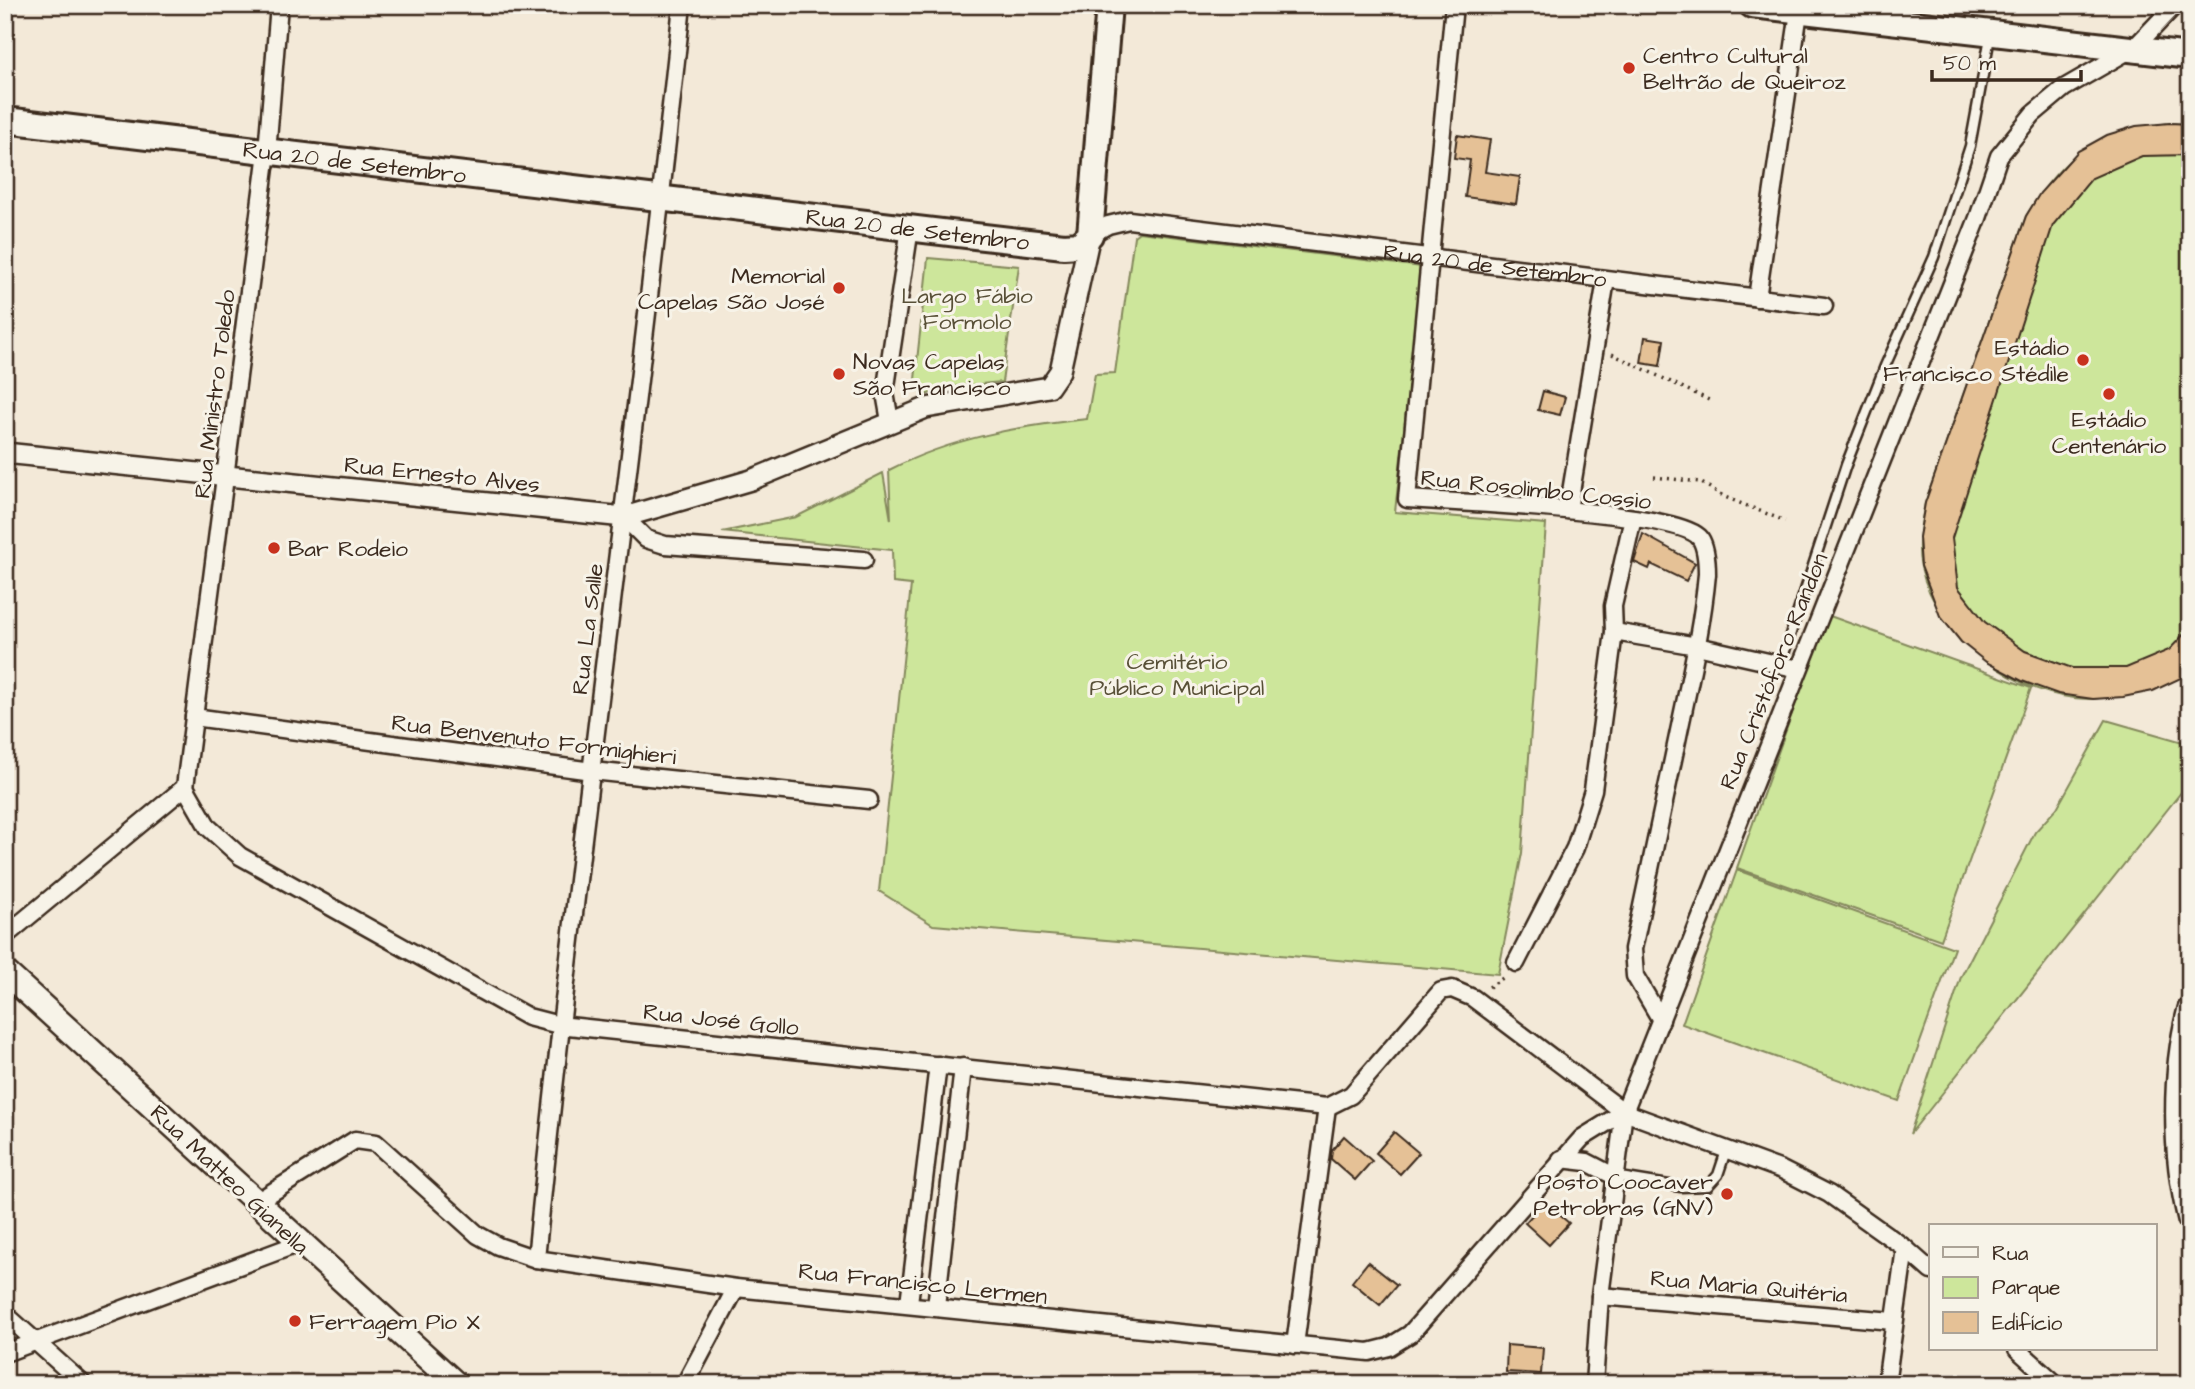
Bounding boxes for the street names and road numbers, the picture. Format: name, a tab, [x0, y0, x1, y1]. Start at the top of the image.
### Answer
street label: Rua 20 de Setembro	[241, 134, 468, 192]
street label: Rua 20 de Setembro	[804, 201, 1031, 259]
street label: Rua 20 de Setembro	[1381, 237, 1609, 296]
street label: Rua Ministro Toledo	[186, 288, 244, 500]
street label: Rua Ernesto Alves	[343, 449, 541, 501]
street label: Rua Rosolimbo Cossio	[1419, 462, 1653, 518]
street label: Rua Cristóforo Randon	[1712, 548, 1836, 794]
street label: Rua La Salle	[564, 562, 612, 697]
street label: Rua Benvenuto Formighieri	[390, 707, 679, 774]
street label: Rua José Gollo	[641, 996, 800, 1044]
street label: Rua Matteo Gianella	[143, 1097, 316, 1262]
street label: Rua Francisco Lermen	[797, 1255, 1049, 1313]
street label: Rua Maria Quitéria	[1649, 1262, 1849, 1312]

